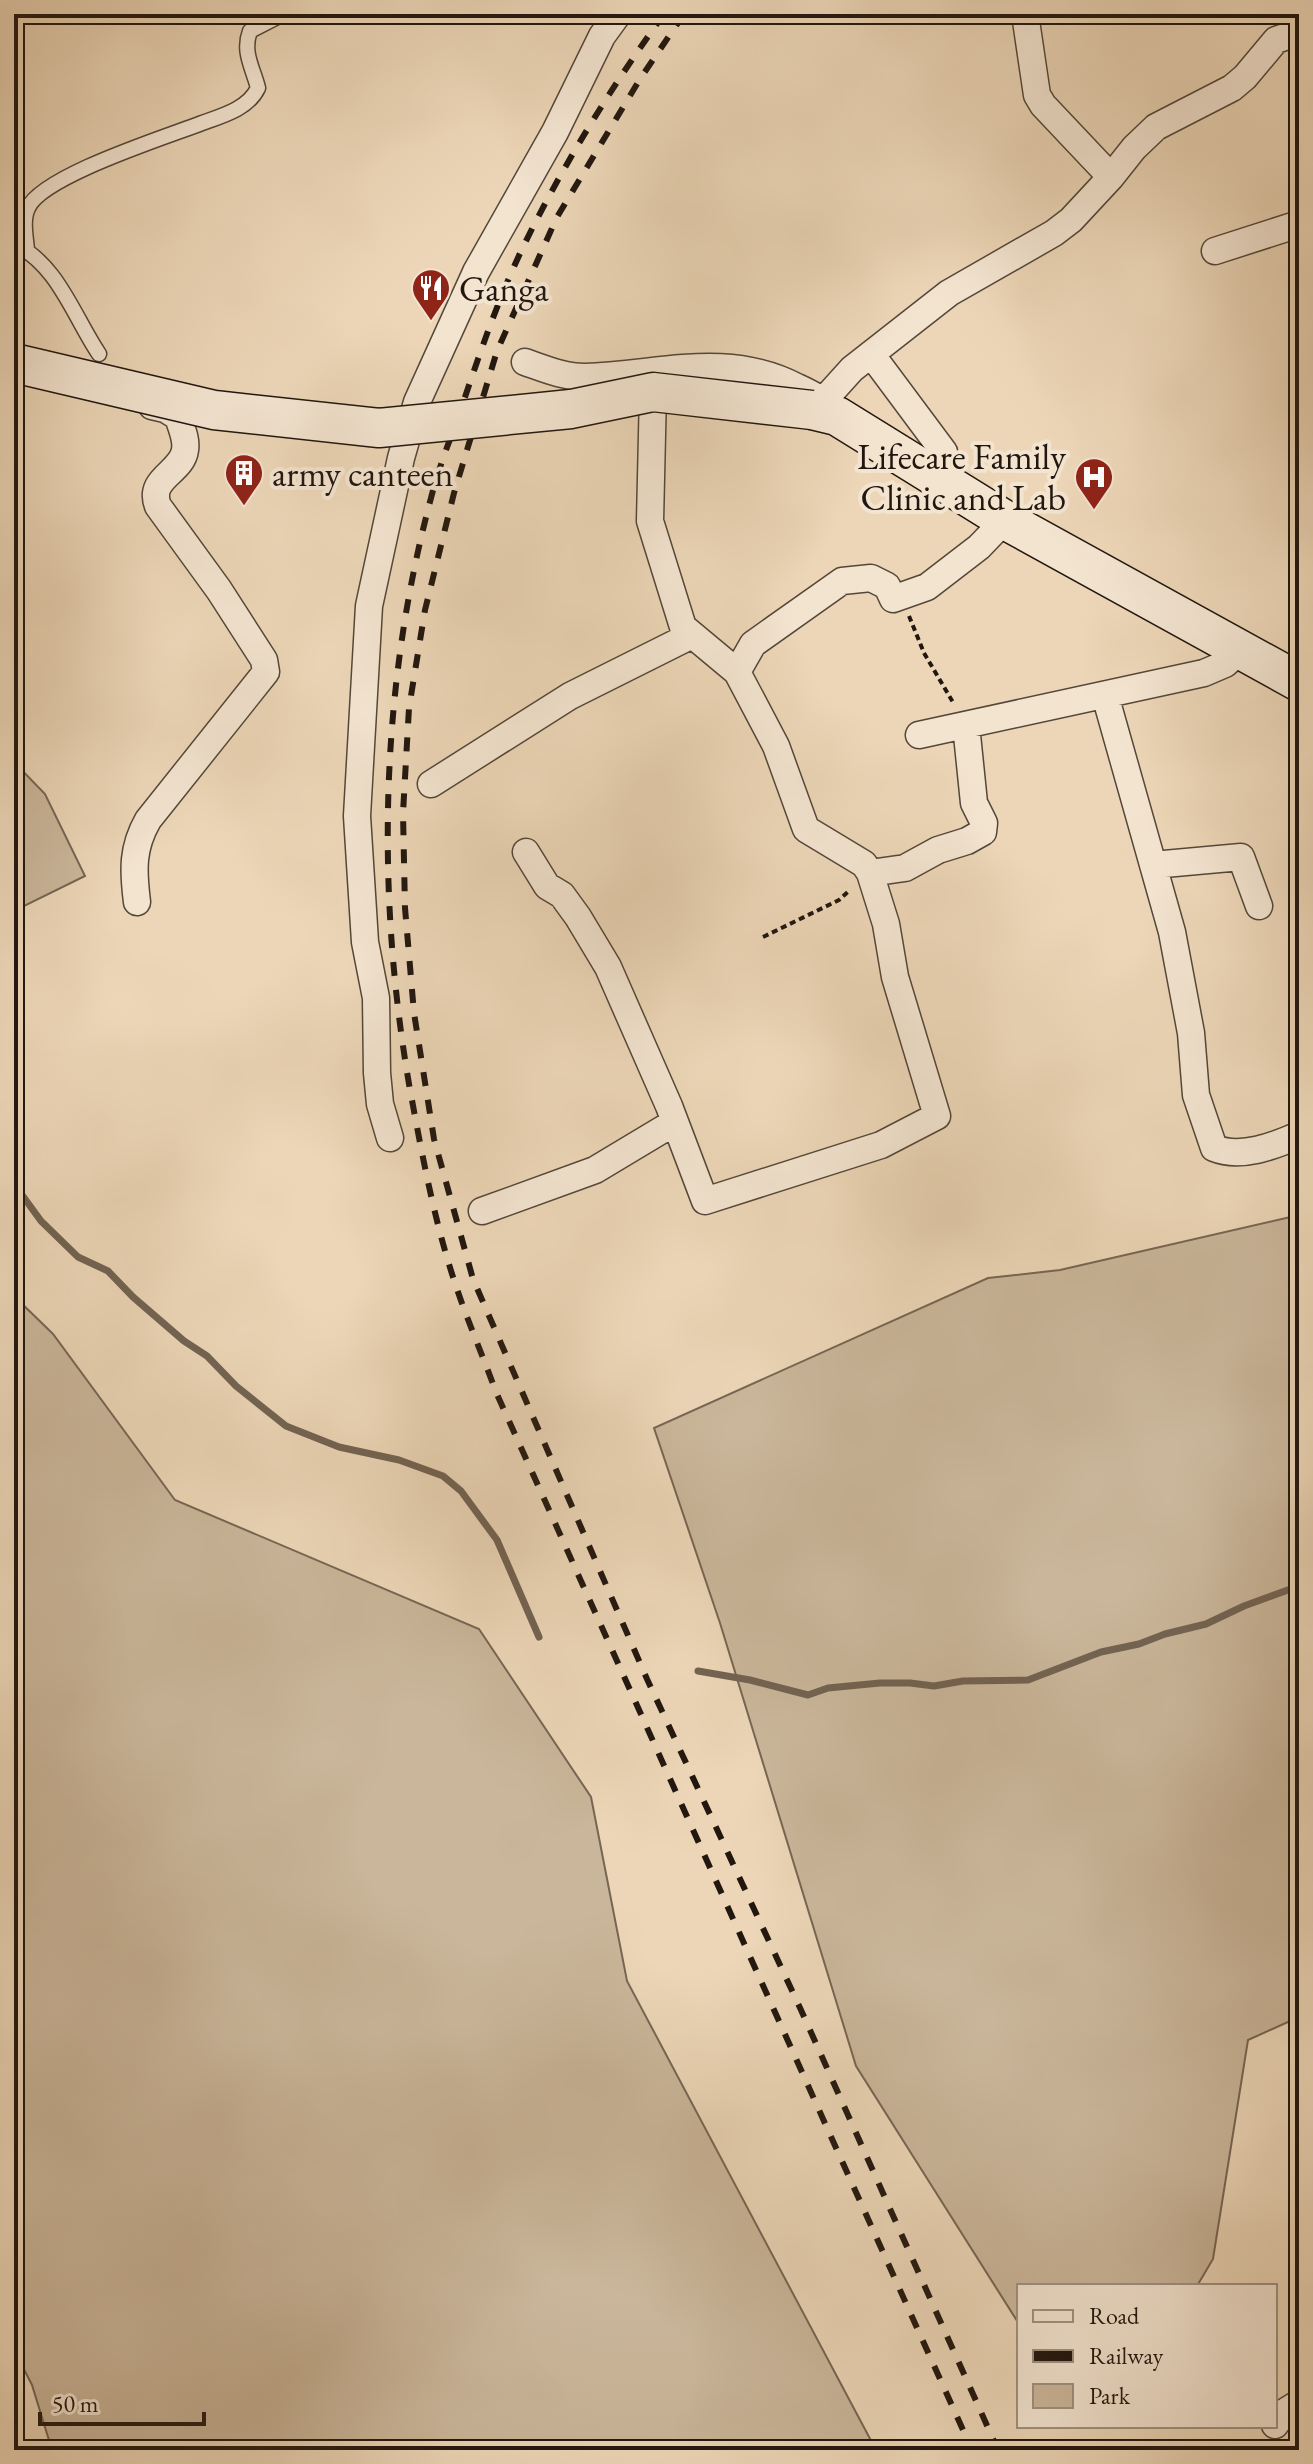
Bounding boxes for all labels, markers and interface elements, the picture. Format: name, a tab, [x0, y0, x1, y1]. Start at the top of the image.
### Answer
place label: Ganga	[459, 265, 549, 312]
restaurant icon: Ganga	[410, 267, 452, 322]
place label: Lifecare Family Clinic and Lab	[857, 433, 1066, 521]
place label: army canteen	[272, 450, 453, 497]
building icon: army canteen	[223, 452, 265, 507]
hospital icon: Lifecare Family Clinic and Lab	[1073, 456, 1115, 511]
legend	[1017, 2284, 1277, 2428]
text: Road	[1089, 2300, 1140, 2331]
text: Railway	[1089, 2340, 1164, 2371]
scale bar	[40, 2376, 204, 2426]
text: Park	[1089, 2380, 1131, 2411]
text: 50 m	[52, 2388, 99, 2419]

